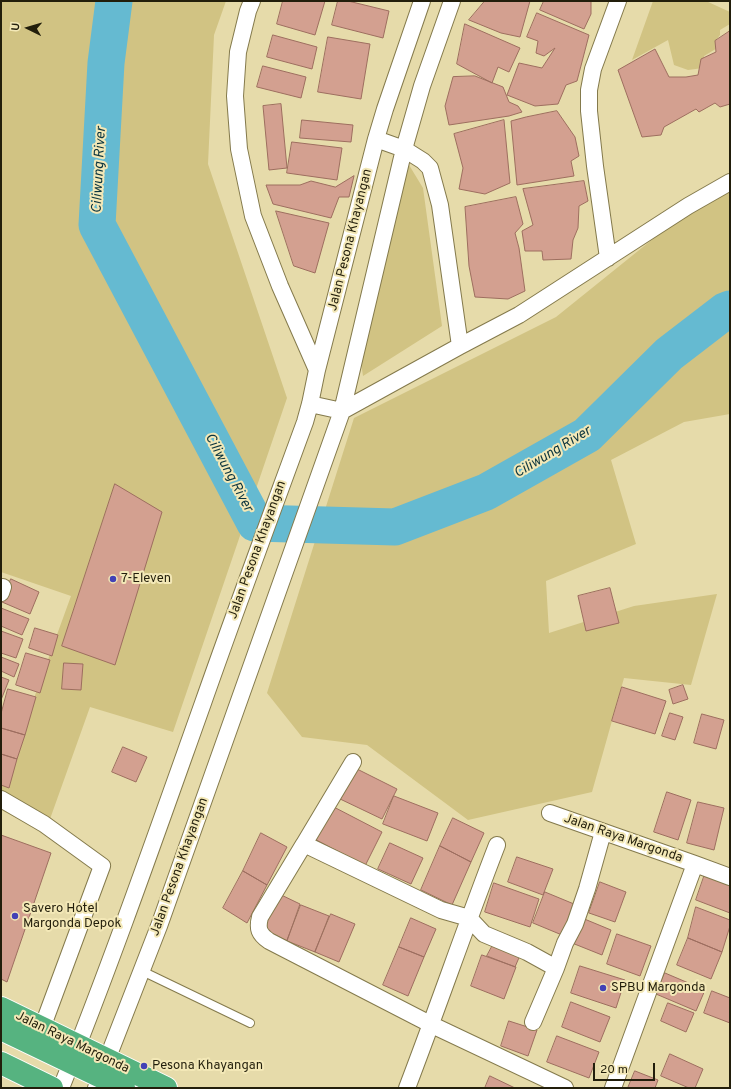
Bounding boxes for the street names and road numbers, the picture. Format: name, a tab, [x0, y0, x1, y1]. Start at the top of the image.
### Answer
street label: Jalan Pesona Khayangan	[326, 167, 376, 313]
street label: Jalan Pesona Khayangan	[226, 479, 290, 621]
street label: Jalan Pesona Khayangan	[148, 796, 212, 938]
street label: Jalan Raya Margonda	[562, 811, 684, 867]
street label: Jalan Raya Margonda	[13, 1009, 131, 1077]

